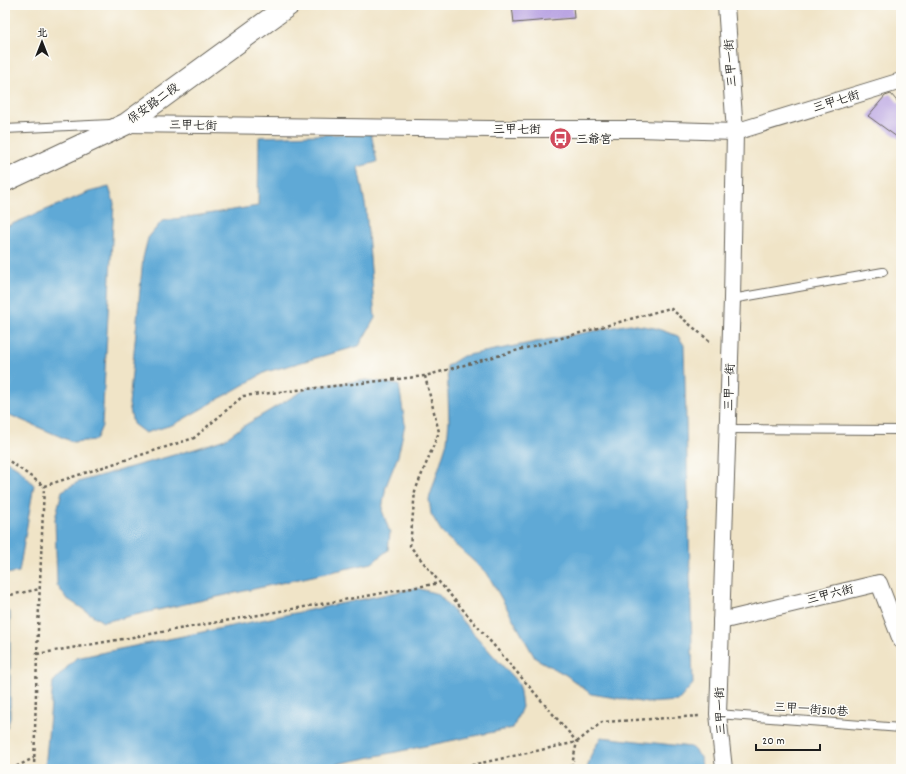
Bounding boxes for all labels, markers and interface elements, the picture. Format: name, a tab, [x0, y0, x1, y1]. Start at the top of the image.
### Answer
north arrow	[22, 22, 62, 62]
text: 北	[37, 26, 48, 42]
street label: 三甲一街	[721, 38, 742, 87]
street label: 保安路二段	[125, 80, 183, 129]
street label: 三甲七街	[811, 87, 862, 118]
street label: 三甲七街	[169, 118, 217, 135]
street label: 三甲七街	[493, 122, 541, 139]
bus stop icon: 三爺宮	[547, 126, 573, 152]
place label: 三爺宮	[576, 132, 612, 149]
street label: 三甲一街	[721, 363, 740, 411]
street label: 三甲六街	[805, 581, 856, 610]
street label: 三甲一街	[712, 687, 731, 735]
street label: 三甲一街510巷	[773, 699, 849, 722]
scale bar	[756, 726, 820, 752]
text: 20 m	[762, 733, 785, 750]

